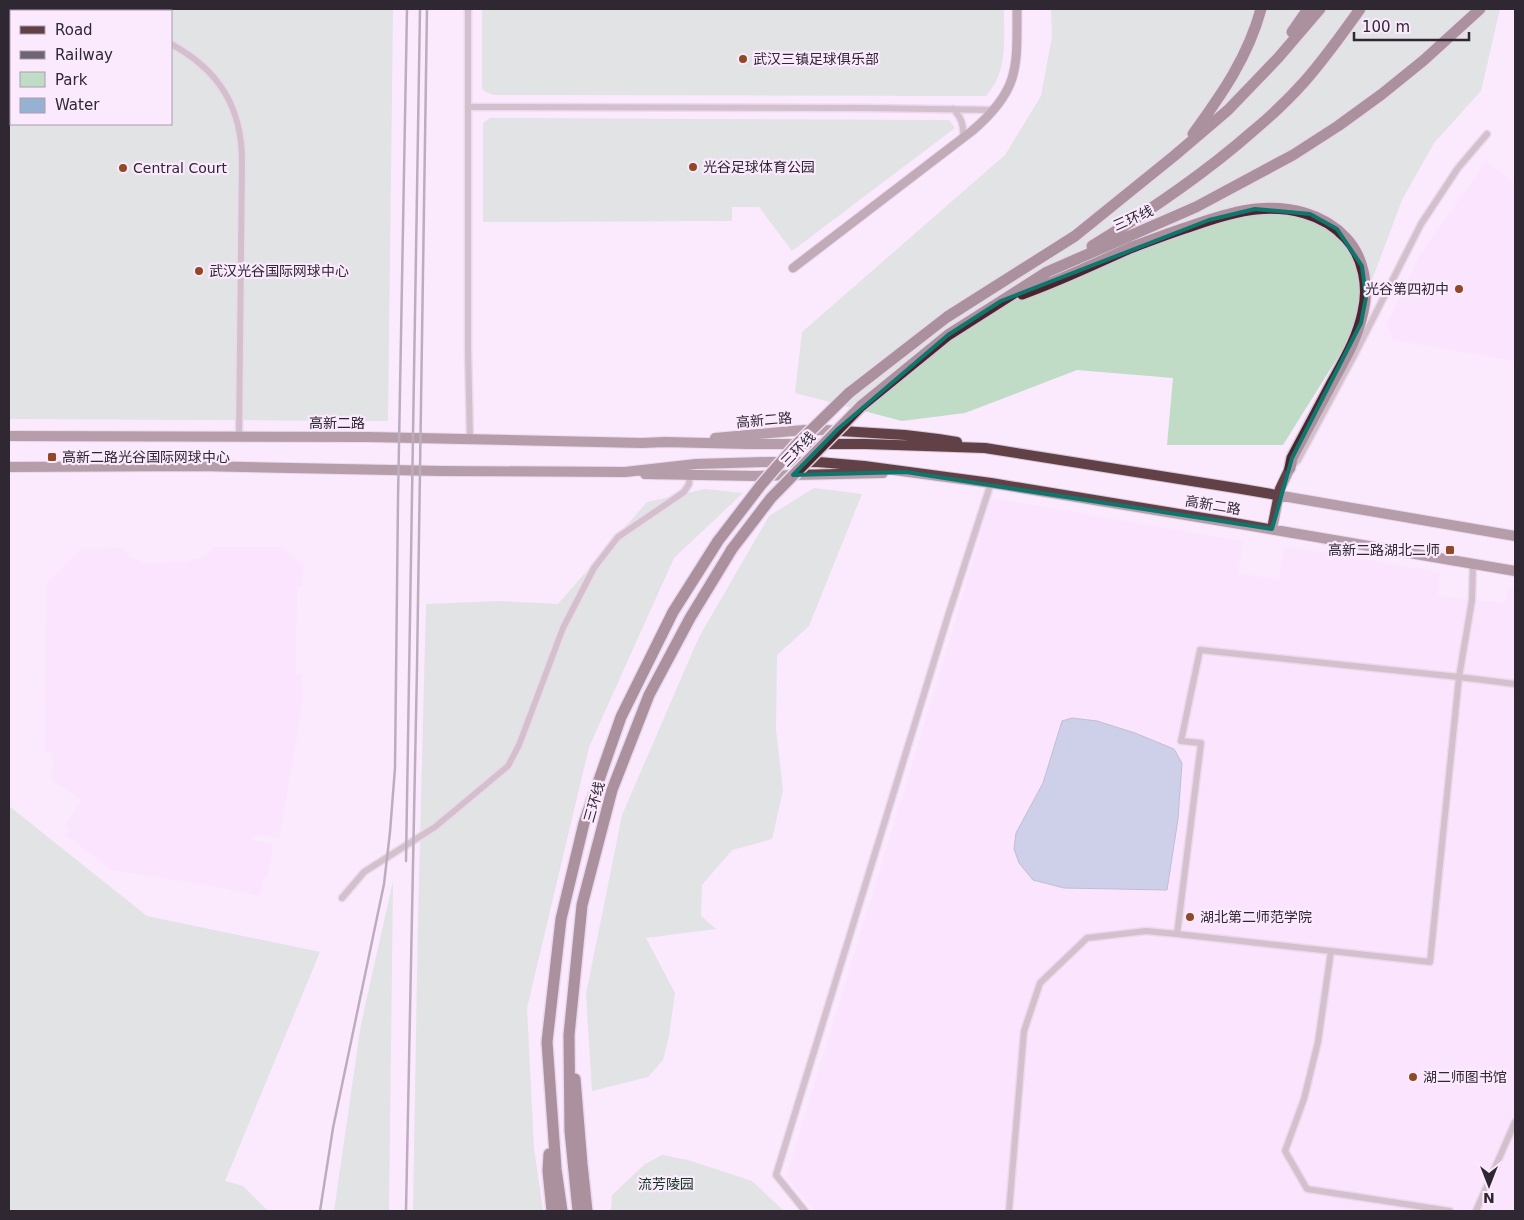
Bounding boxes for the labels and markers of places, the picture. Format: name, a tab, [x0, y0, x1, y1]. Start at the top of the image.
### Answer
place label: 武汉三镇足球俱乐部	[753, 51, 879, 67]
marker: 武汉三镇足球俱乐部	[737, 53, 749, 65]
place label: 光谷足球体育公园	[703, 159, 815, 175]
place label: Central Court	[133, 160, 227, 176]
marker: 光谷足球体育公园	[687, 161, 699, 173]
marker: Central Court	[117, 162, 129, 174]
place label: 武汉光谷国际网球中心	[209, 263, 349, 279]
marker: 武汉光谷国际网球中心	[193, 265, 205, 277]
place label: 光谷第四初中	[1365, 281, 1449, 297]
marker: 光谷第四初中	[1453, 283, 1465, 295]
place label: 高新二路光谷国际网球中心	[62, 449, 230, 465]
marker: 高新二路光谷国际网球中心	[46, 451, 58, 463]
place label: 高新二路湖北二师	[1328, 542, 1440, 558]
marker: 高新二路湖北二师	[1444, 544, 1456, 556]
place label: 湖北第二师范学院	[1200, 909, 1312, 925]
marker: 湖北第二师范学院	[1184, 911, 1196, 923]
place label: 湖二师图书馆	[1423, 1069, 1507, 1085]
marker: 湖二师图书馆	[1407, 1071, 1419, 1083]

